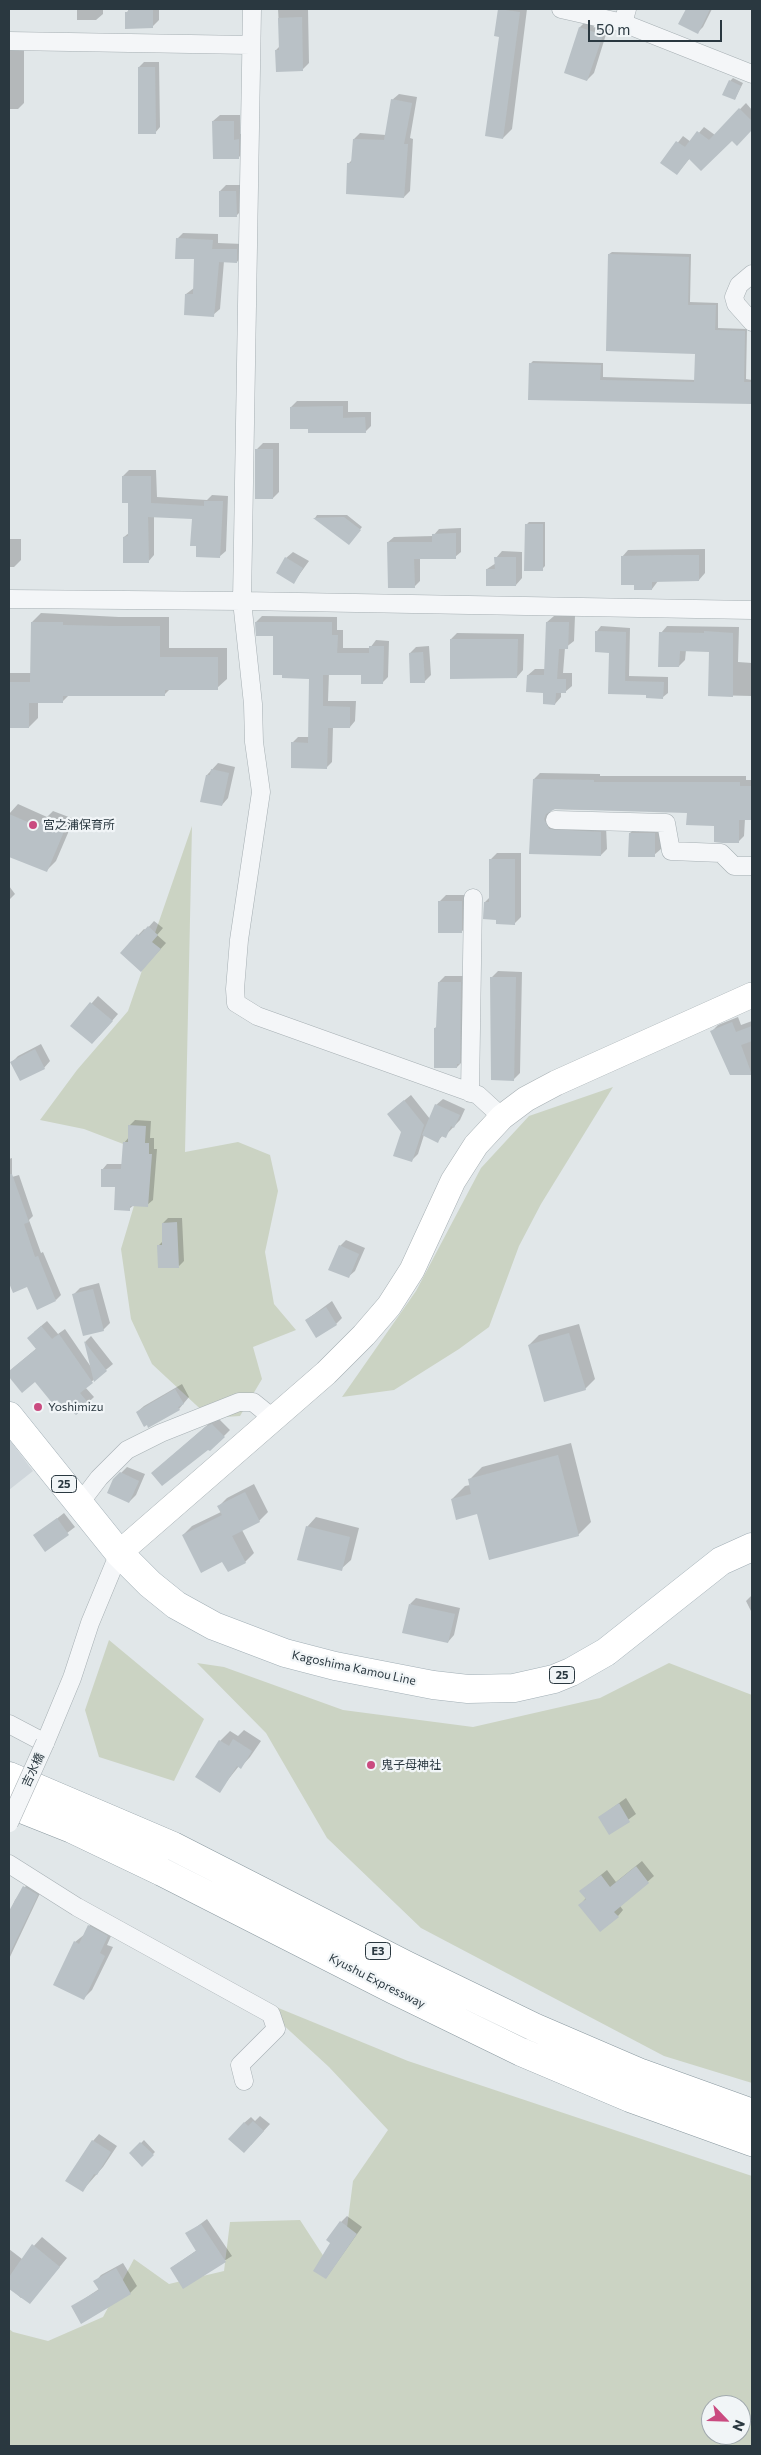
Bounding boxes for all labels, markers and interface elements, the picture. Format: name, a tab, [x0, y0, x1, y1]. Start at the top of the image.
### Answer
scale bar	[591, 10, 725, 42]
text: 50 m	[596, 20, 630, 38]
place label: 宮之浦保育所	[43, 818, 115, 832]
marker: 宮之浦保育所	[27, 819, 39, 831]
place label: Yoshimizu	[48, 1400, 103, 1414]
marker: Yoshimizu	[32, 1401, 44, 1413]
road number: 25	[52, 1476, 76, 1492]
street label: Kagoshima Kamou Line	[291, 1648, 417, 1688]
road number: 25	[550, 1666, 574, 1684]
street label: 吉水橋	[19, 1751, 47, 1789]
place label: 鬼子母神社	[381, 1758, 441, 1772]
marker: 鬼子母神社	[365, 1759, 377, 1771]
road number: E3	[366, 1942, 390, 1960]
street label: Kyushu Expressway	[326, 1951, 428, 2011]
north arrow	[701, 2395, 751, 2445]
text: N	[729, 2418, 749, 2434]

